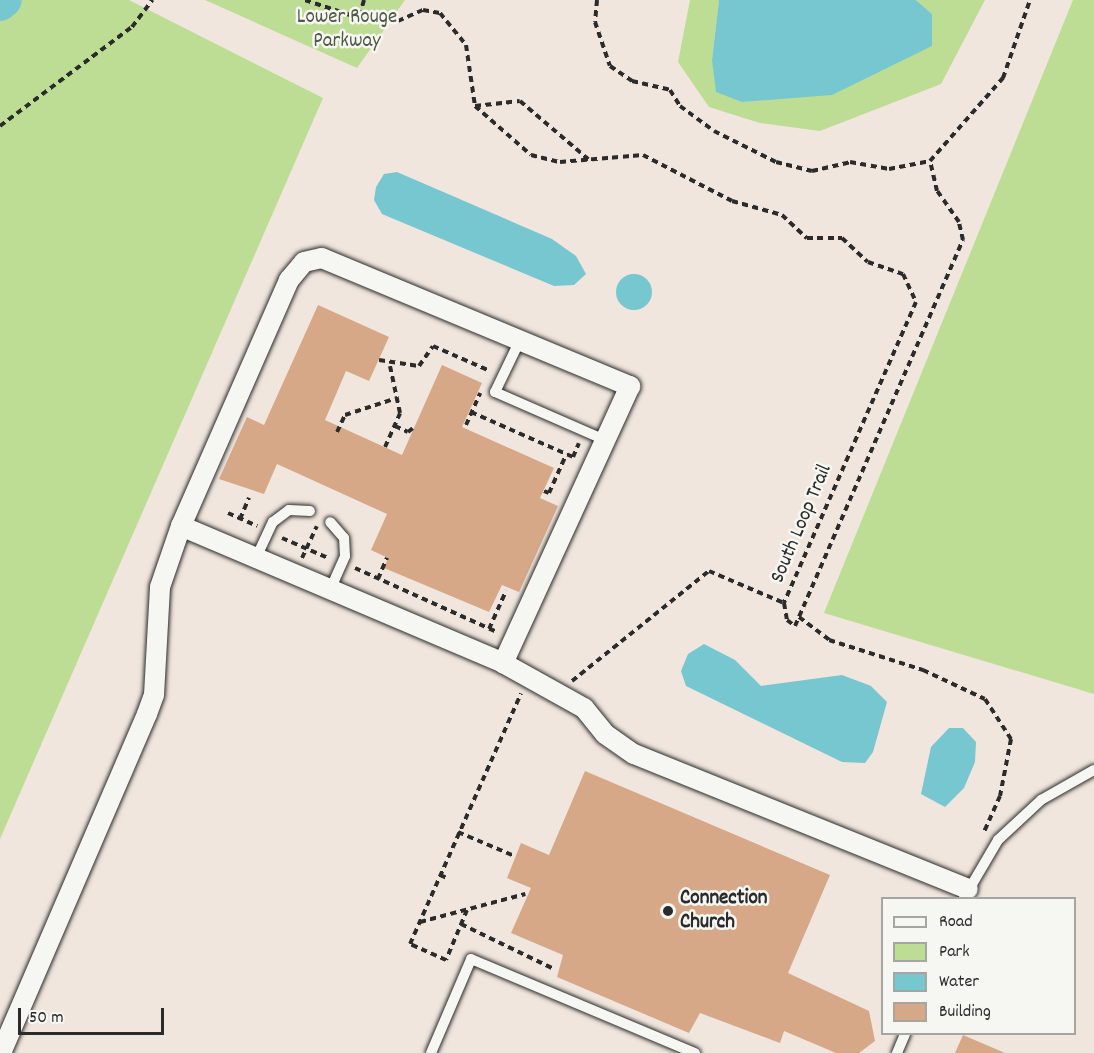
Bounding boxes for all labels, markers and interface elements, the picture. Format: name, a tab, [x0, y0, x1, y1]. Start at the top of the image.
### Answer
park label: Lower Rouge Parkway	[297, 5, 397, 55]
street label: South Loop Trail	[766, 461, 838, 587]
place label: Connection Church	[680, 886, 767, 936]
legend	[881, 897, 1076, 1035]
marker: Connection Church	[661, 904, 675, 918]
text: Road	[939, 910, 973, 935]
text: Park	[939, 940, 970, 965]
text: Water	[939, 970, 979, 995]
scale bar	[21, 996, 166, 1034]
text: Building	[939, 1000, 991, 1025]
text: 50 m	[29, 1006, 64, 1031]

